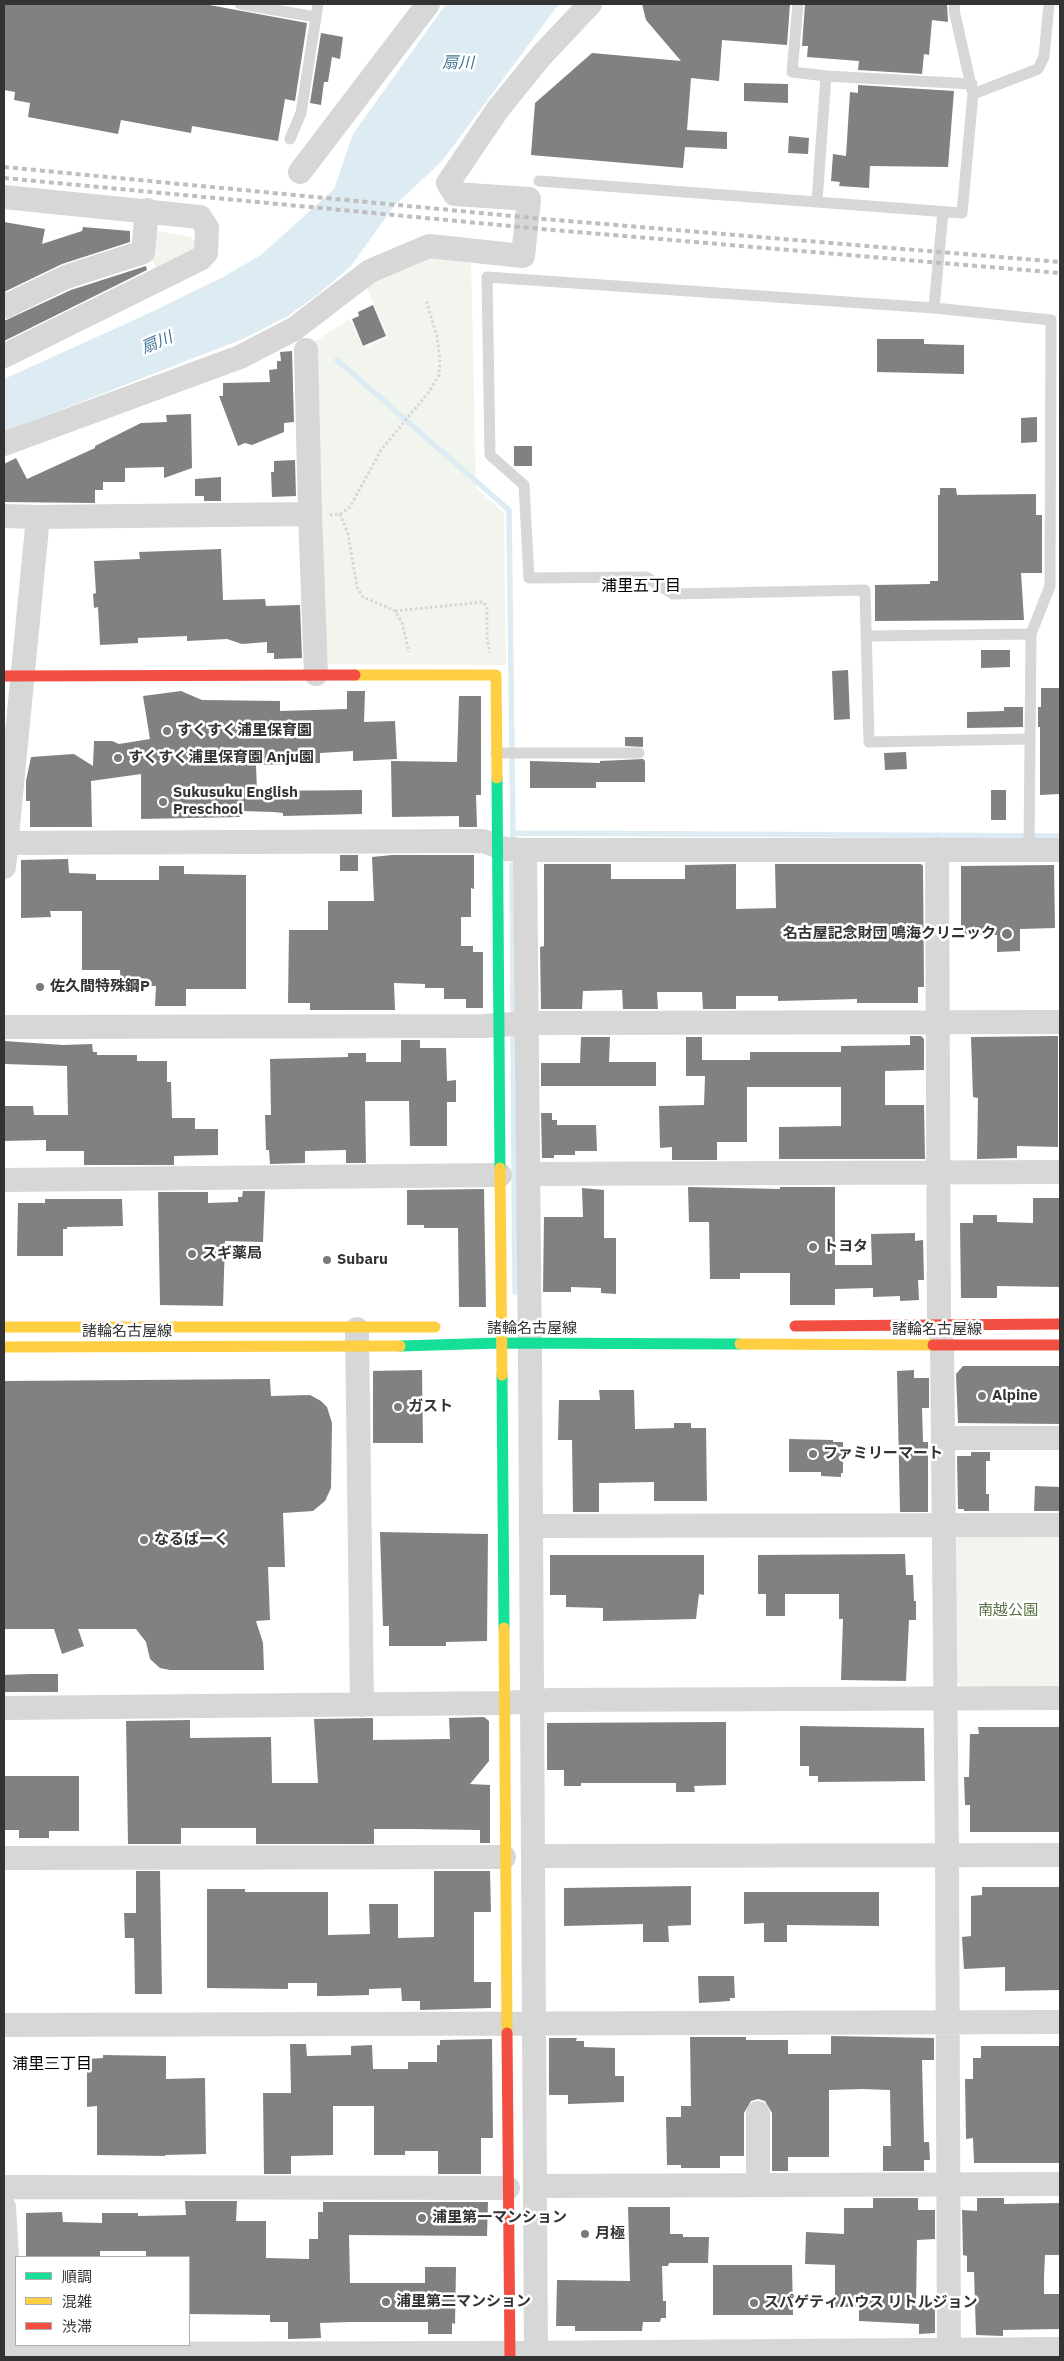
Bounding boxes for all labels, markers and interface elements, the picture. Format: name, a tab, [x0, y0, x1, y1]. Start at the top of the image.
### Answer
water label: 扇川	[442, 53, 474, 73]
water label: 扇川	[139, 328, 175, 358]
district label: 浦里五丁目	[601, 576, 681, 596]
place label: すくすく浦里保育園	[177, 722, 312, 740]
marker: すくすく浦里保育園	[161, 725, 173, 737]
place label: すくすく浦里保育園 Anju園	[128, 749, 314, 767]
marker: すくすく浦里保育園 Anju園	[112, 752, 124, 764]
place label: Sukusuku English Preschool	[173, 784, 298, 819]
marker: Sukusuku English Preschool	[157, 796, 169, 808]
place label: 名古屋記念財団 鳴海クリニック	[782, 925, 996, 943]
marker: 名古屋記念財団 鳴海クリニック	[1000, 927, 1014, 941]
place label: 佐久間特殊鋼P	[50, 978, 150, 996]
marker: 佐久間特殊鋼P	[34, 981, 46, 993]
place label: トヨタ	[823, 1238, 868, 1256]
marker: トヨタ	[807, 1241, 819, 1253]
place label: スギ薬局	[202, 1245, 262, 1263]
marker: スギ薬局	[186, 1248, 198, 1260]
place label: Subaru	[337, 1251, 388, 1269]
marker: Subaru	[321, 1254, 333, 1266]
street label: 諸輪名古屋線	[487, 1320, 577, 1338]
street label: 諸輪名古屋線	[892, 1321, 982, 1339]
street label: 諸輪名古屋線	[82, 1323, 172, 1341]
place label: Alpine	[992, 1387, 1038, 1405]
marker: Alpine	[976, 1390, 988, 1402]
place label: ガスト	[408, 1398, 453, 1416]
marker: ガスト	[392, 1401, 404, 1413]
place label: ファミリーマート	[823, 1445, 943, 1463]
marker: ファミリーマート	[807, 1448, 819, 1460]
place label: なるぱーく	[154, 1531, 229, 1549]
marker: なるぱーく	[138, 1534, 150, 1546]
park label: 南越公園	[978, 1602, 1038, 1620]
district label: 浦里三丁目	[12, 2054, 92, 2074]
place label: 浦里第一マンション	[432, 2209, 567, 2227]
marker: 浦里第一マンション	[416, 2212, 428, 2224]
place label: 月極	[595, 2225, 625, 2243]
marker: 月極	[579, 2228, 591, 2240]
legend	[15, 2256, 190, 2346]
text: 順調	[62, 2267, 92, 2286]
text: 混雑	[62, 2292, 92, 2311]
place label: 浦里第二マンション	[396, 2293, 531, 2311]
place label: スパゲティハウス リトルジョン	[764, 2294, 978, 2312]
marker: 浦里第二マンション	[380, 2296, 392, 2308]
marker: スパゲティハウス リトルジョン	[748, 2297, 760, 2309]
text: 渋滞	[62, 2317, 92, 2336]

